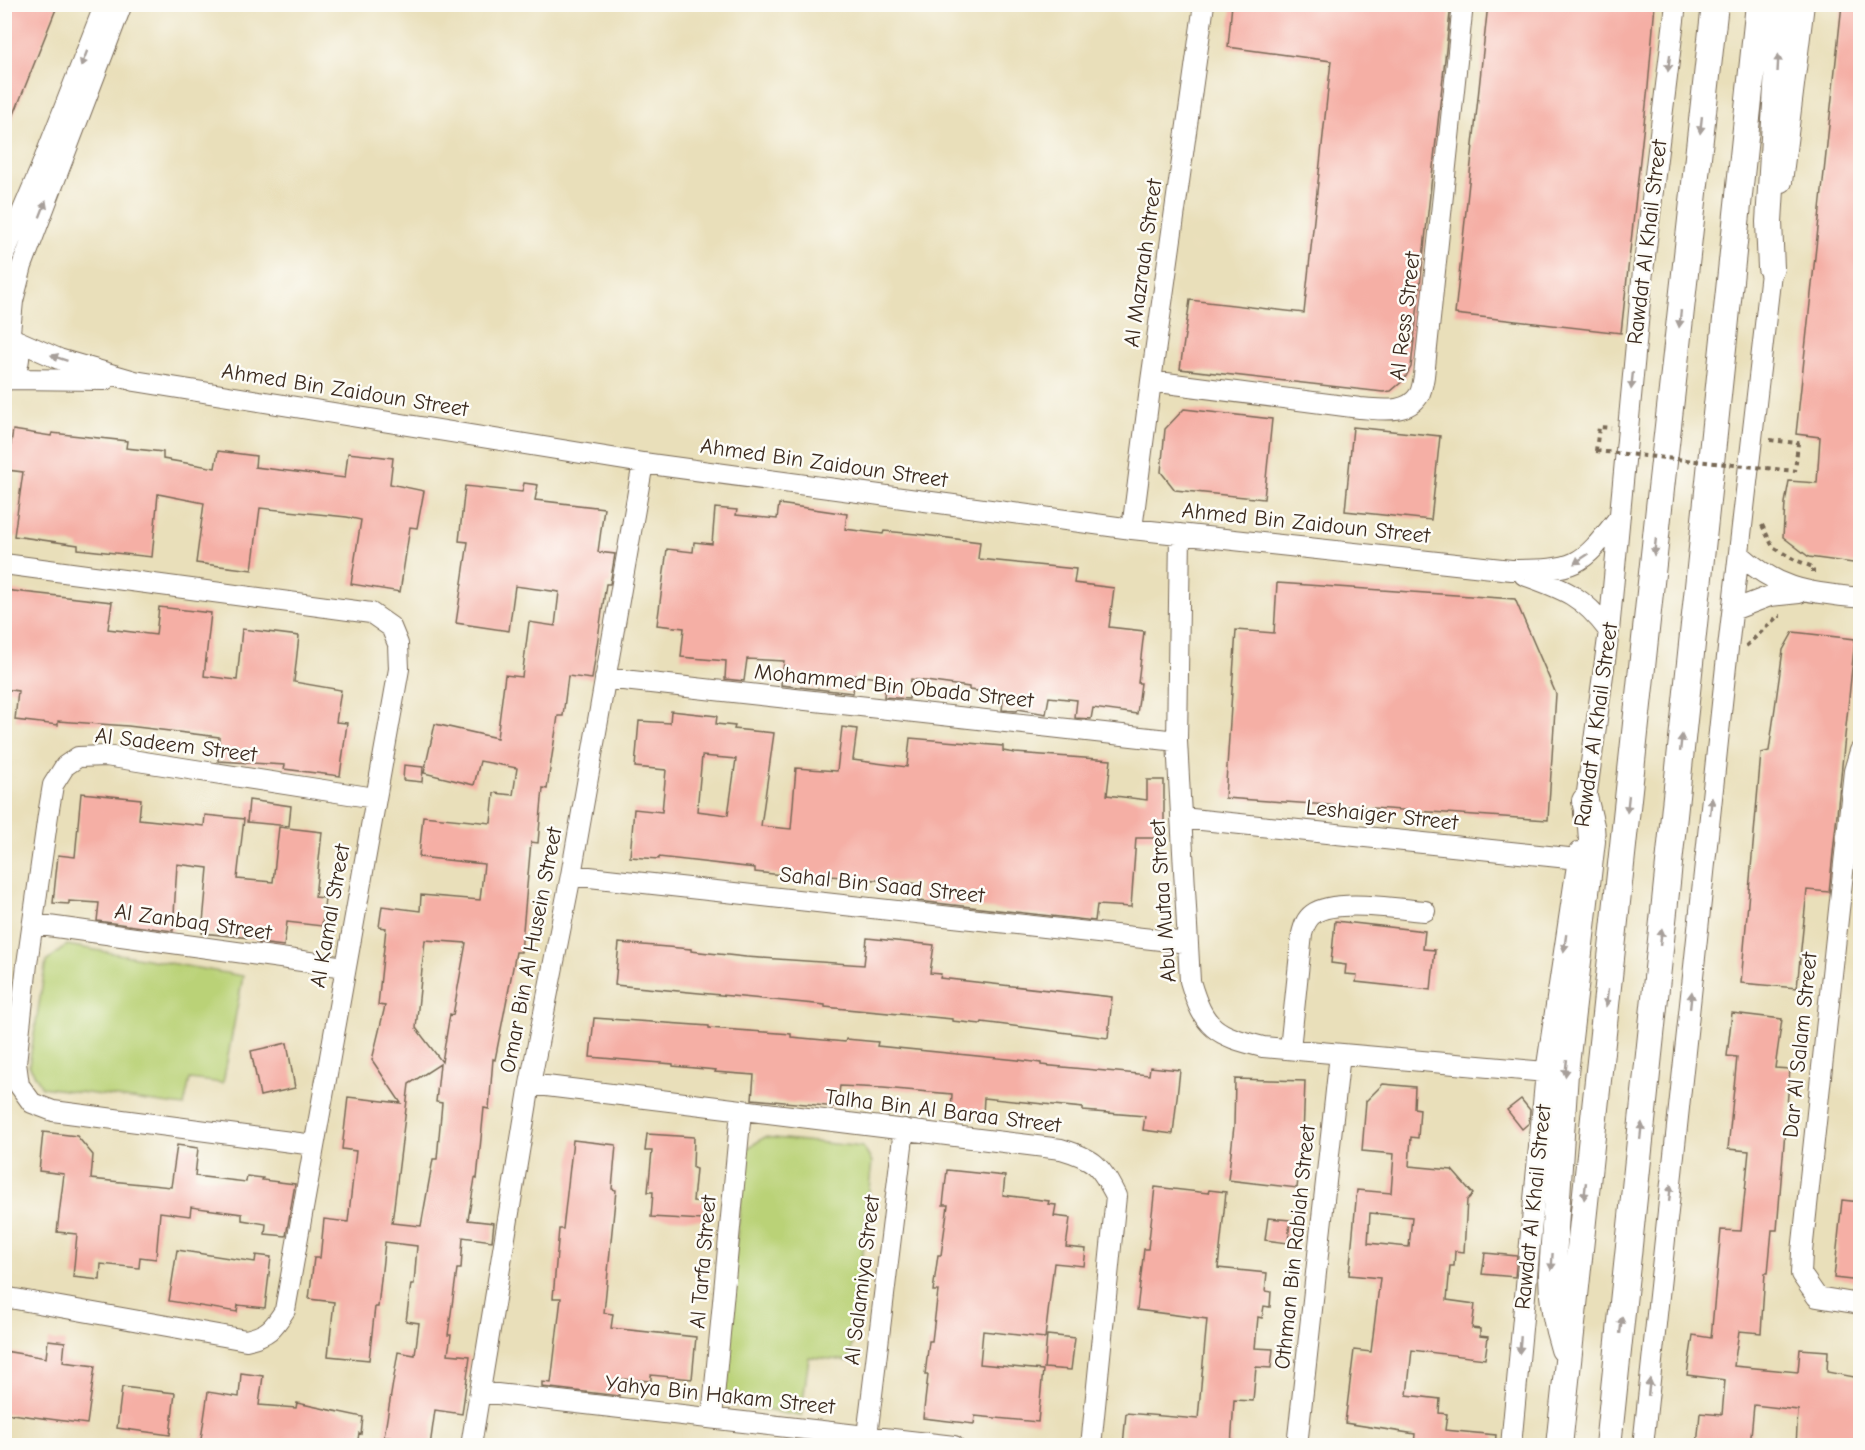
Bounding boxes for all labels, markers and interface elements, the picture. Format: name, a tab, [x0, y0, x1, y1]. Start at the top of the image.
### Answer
one-way arrow	[79, 50, 88, 68]
one-way arrow	[1664, 53, 1674, 72]
one-way arrow	[1773, 53, 1782, 72]
one-way arrow	[1697, 116, 1706, 135]
street label: Rawdat Al Khail Street	[1622, 137, 1673, 346]
street label: Al Mazraah Street	[1118, 177, 1168, 349]
one-way arrow	[38, 200, 48, 218]
street label: Al Ress Street	[1384, 249, 1426, 382]
one-way arrow	[1675, 310, 1685, 329]
one-way arrow	[50, 353, 68, 363]
street label: Ahmed Bin Zaidoun Street	[220, 358, 471, 422]
one-way arrow	[1627, 372, 1637, 391]
street label: Ahmed Bin Zaidoun Street	[699, 433, 950, 493]
street label: Ahmed Bin Zaidoun Street	[1181, 497, 1432, 549]
one-way arrow	[1650, 538, 1659, 557]
one-way arrow	[1573, 553, 1589, 564]
street label: Rawdat Al Khail Street	[1569, 620, 1623, 829]
street label: Mohammed Bin Obada Street	[753, 658, 1036, 714]
street label: Al Sadeem Street	[94, 722, 259, 768]
one-way arrow	[1676, 733, 1686, 752]
street label: Leshaiger Street	[1305, 794, 1460, 836]
one-way arrow	[1623, 794, 1633, 813]
one-way arrow	[1706, 796, 1716, 815]
street label: Abu Mutaa Street	[1144, 818, 1182, 984]
street label: Omar Bin Al Husein Street	[494, 824, 568, 1075]
street label: Al Kamal Street	[305, 841, 356, 990]
street label: Sahal Bin Saad Street	[778, 861, 986, 909]
street label: Al Zanbaq Street	[113, 898, 274, 946]
one-way arrow	[1656, 927, 1666, 946]
one-way arrow	[1561, 933, 1570, 952]
street label: Dar Al Salam Street	[1777, 950, 1823, 1139]
one-way arrow	[1602, 988, 1612, 1007]
one-way arrow	[1686, 990, 1695, 1009]
one-way arrow	[1561, 1058, 1571, 1077]
street label: Talha Bin Al Baraa Street	[823, 1084, 1063, 1138]
street label: Rawdat Al Khail Street	[1509, 1102, 1557, 1311]
one-way arrow	[1636, 1121, 1646, 1140]
street label: Othman Bin Rabiah Street	[1269, 1123, 1321, 1371]
one-way arrow	[1580, 1182, 1590, 1201]
one-way arrow	[1665, 1184, 1675, 1203]
street label: Al Tarfa Street	[684, 1193, 722, 1330]
street label: Al Salamiya Street	[839, 1193, 885, 1367]
one-way arrow	[1548, 1253, 1557, 1272]
one-way arrow	[1616, 1315, 1626, 1334]
one-way arrow	[1515, 1335, 1524, 1354]
street label: Yahya Bin Hakam Street	[604, 1370, 837, 1420]
one-way arrow	[1644, 1378, 1654, 1397]

